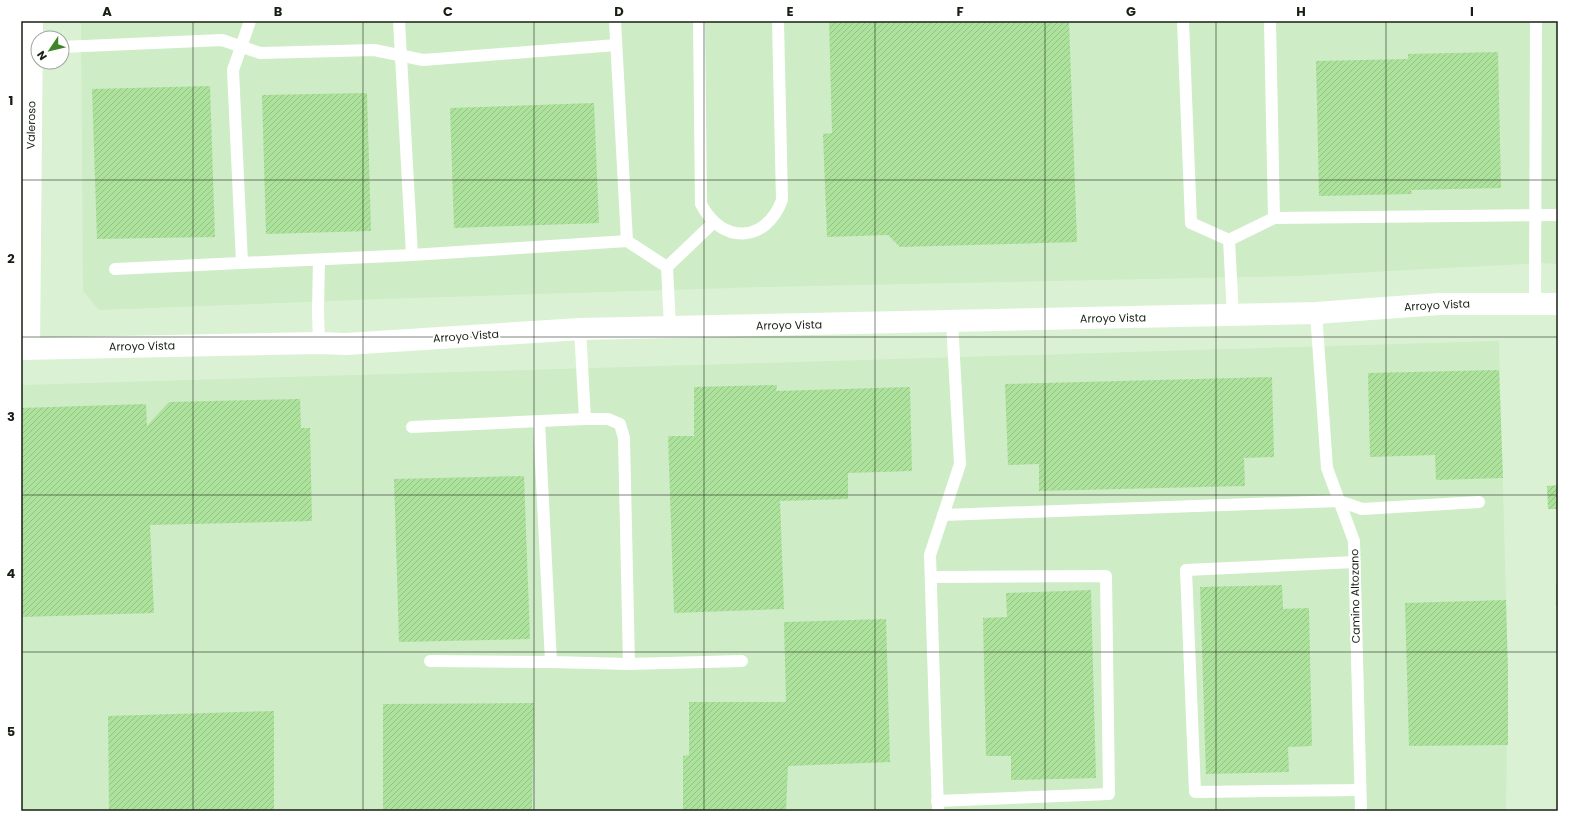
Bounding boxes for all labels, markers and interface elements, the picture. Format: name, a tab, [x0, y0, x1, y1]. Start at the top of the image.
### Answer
text: A	[102, 2, 112, 21]
text: B	[274, 2, 283, 21]
text: C	[443, 2, 453, 21]
text: D	[614, 2, 624, 21]
text: E	[786, 2, 794, 21]
text: F	[956, 2, 964, 21]
text: G	[1126, 2, 1136, 21]
text: H	[1296, 2, 1306, 21]
text: I	[1470, 2, 1474, 21]
north arrow	[30, 30, 70, 70]
text: N	[33, 48, 51, 64]
text: 1	[9, 91, 13, 110]
street label: Valeroso	[23, 101, 39, 149]
text: 2	[7, 249, 15, 268]
street label: Arroyo Vista	[1404, 295, 1470, 315]
street label: Arroyo Vista	[1080, 309, 1146, 327]
street label: Arroyo Vista	[756, 316, 822, 334]
street label: Arroyo Vista	[432, 326, 500, 346]
street label: Arroyo Vista	[109, 337, 175, 355]
text: 3	[7, 407, 15, 426]
street label: Camino Altozano	[1346, 549, 1364, 643]
text: 4	[7, 564, 16, 583]
text: 5	[7, 722, 15, 741]

